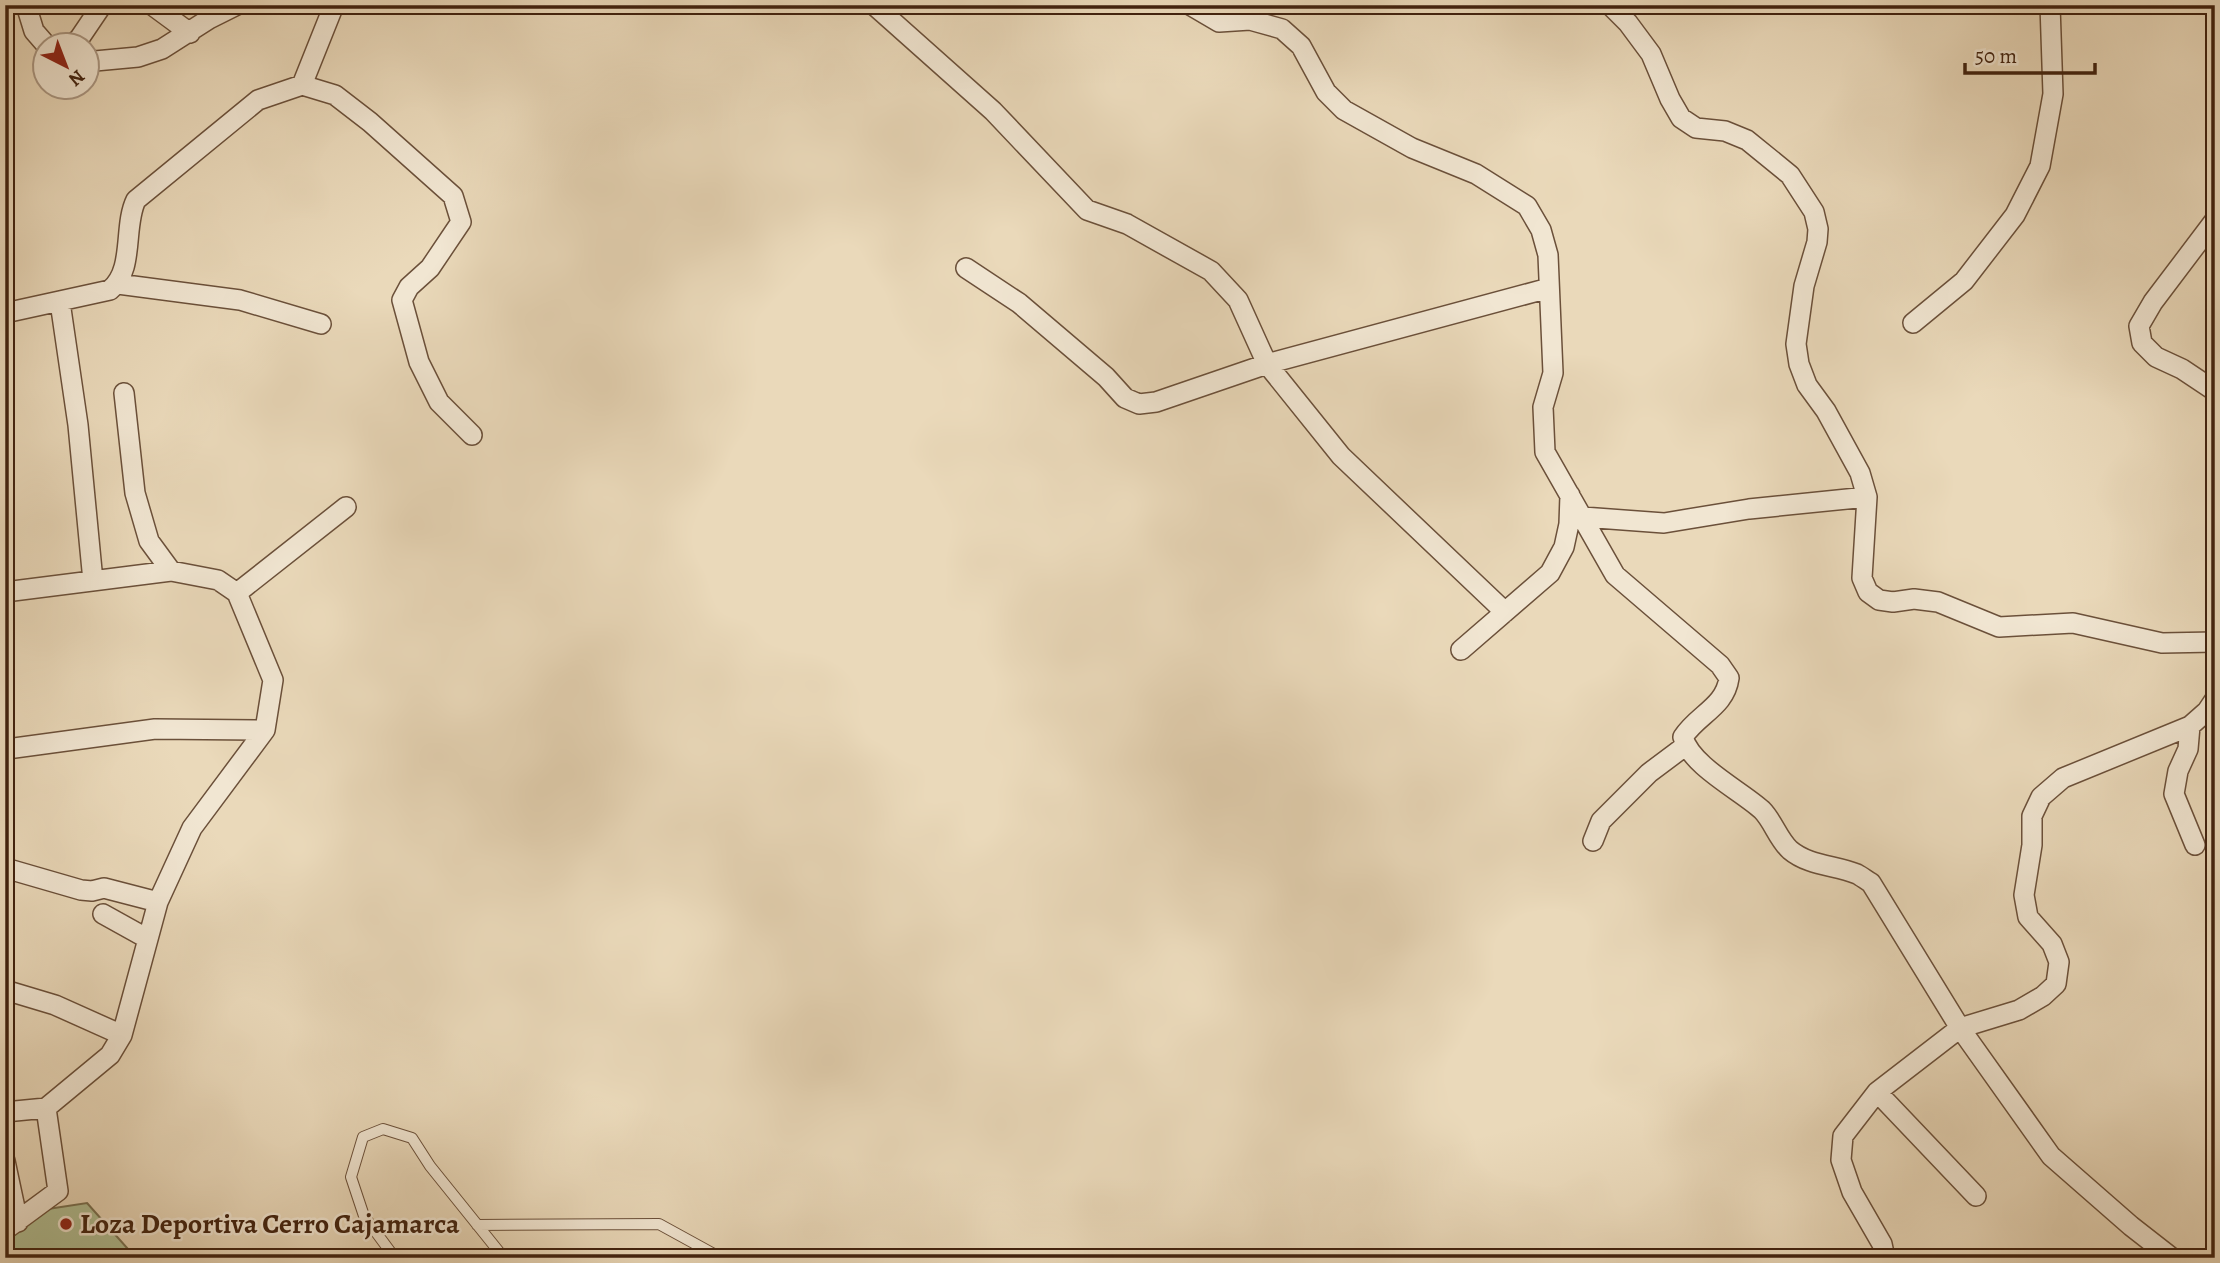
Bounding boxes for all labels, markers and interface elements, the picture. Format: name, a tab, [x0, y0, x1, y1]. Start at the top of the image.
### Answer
north arrow	[32, 32, 102, 102]
scale bar	[1965, 32, 2094, 76]
text: 50 m	[1975, 42, 2017, 70]
text: N	[63, 64, 91, 92]
place label: Loza Deportiva Cerro Cajamarca	[80, 1205, 460, 1243]
marker: Loza Deportiva Cerro Cajamarca	[58, 1216, 74, 1232]

